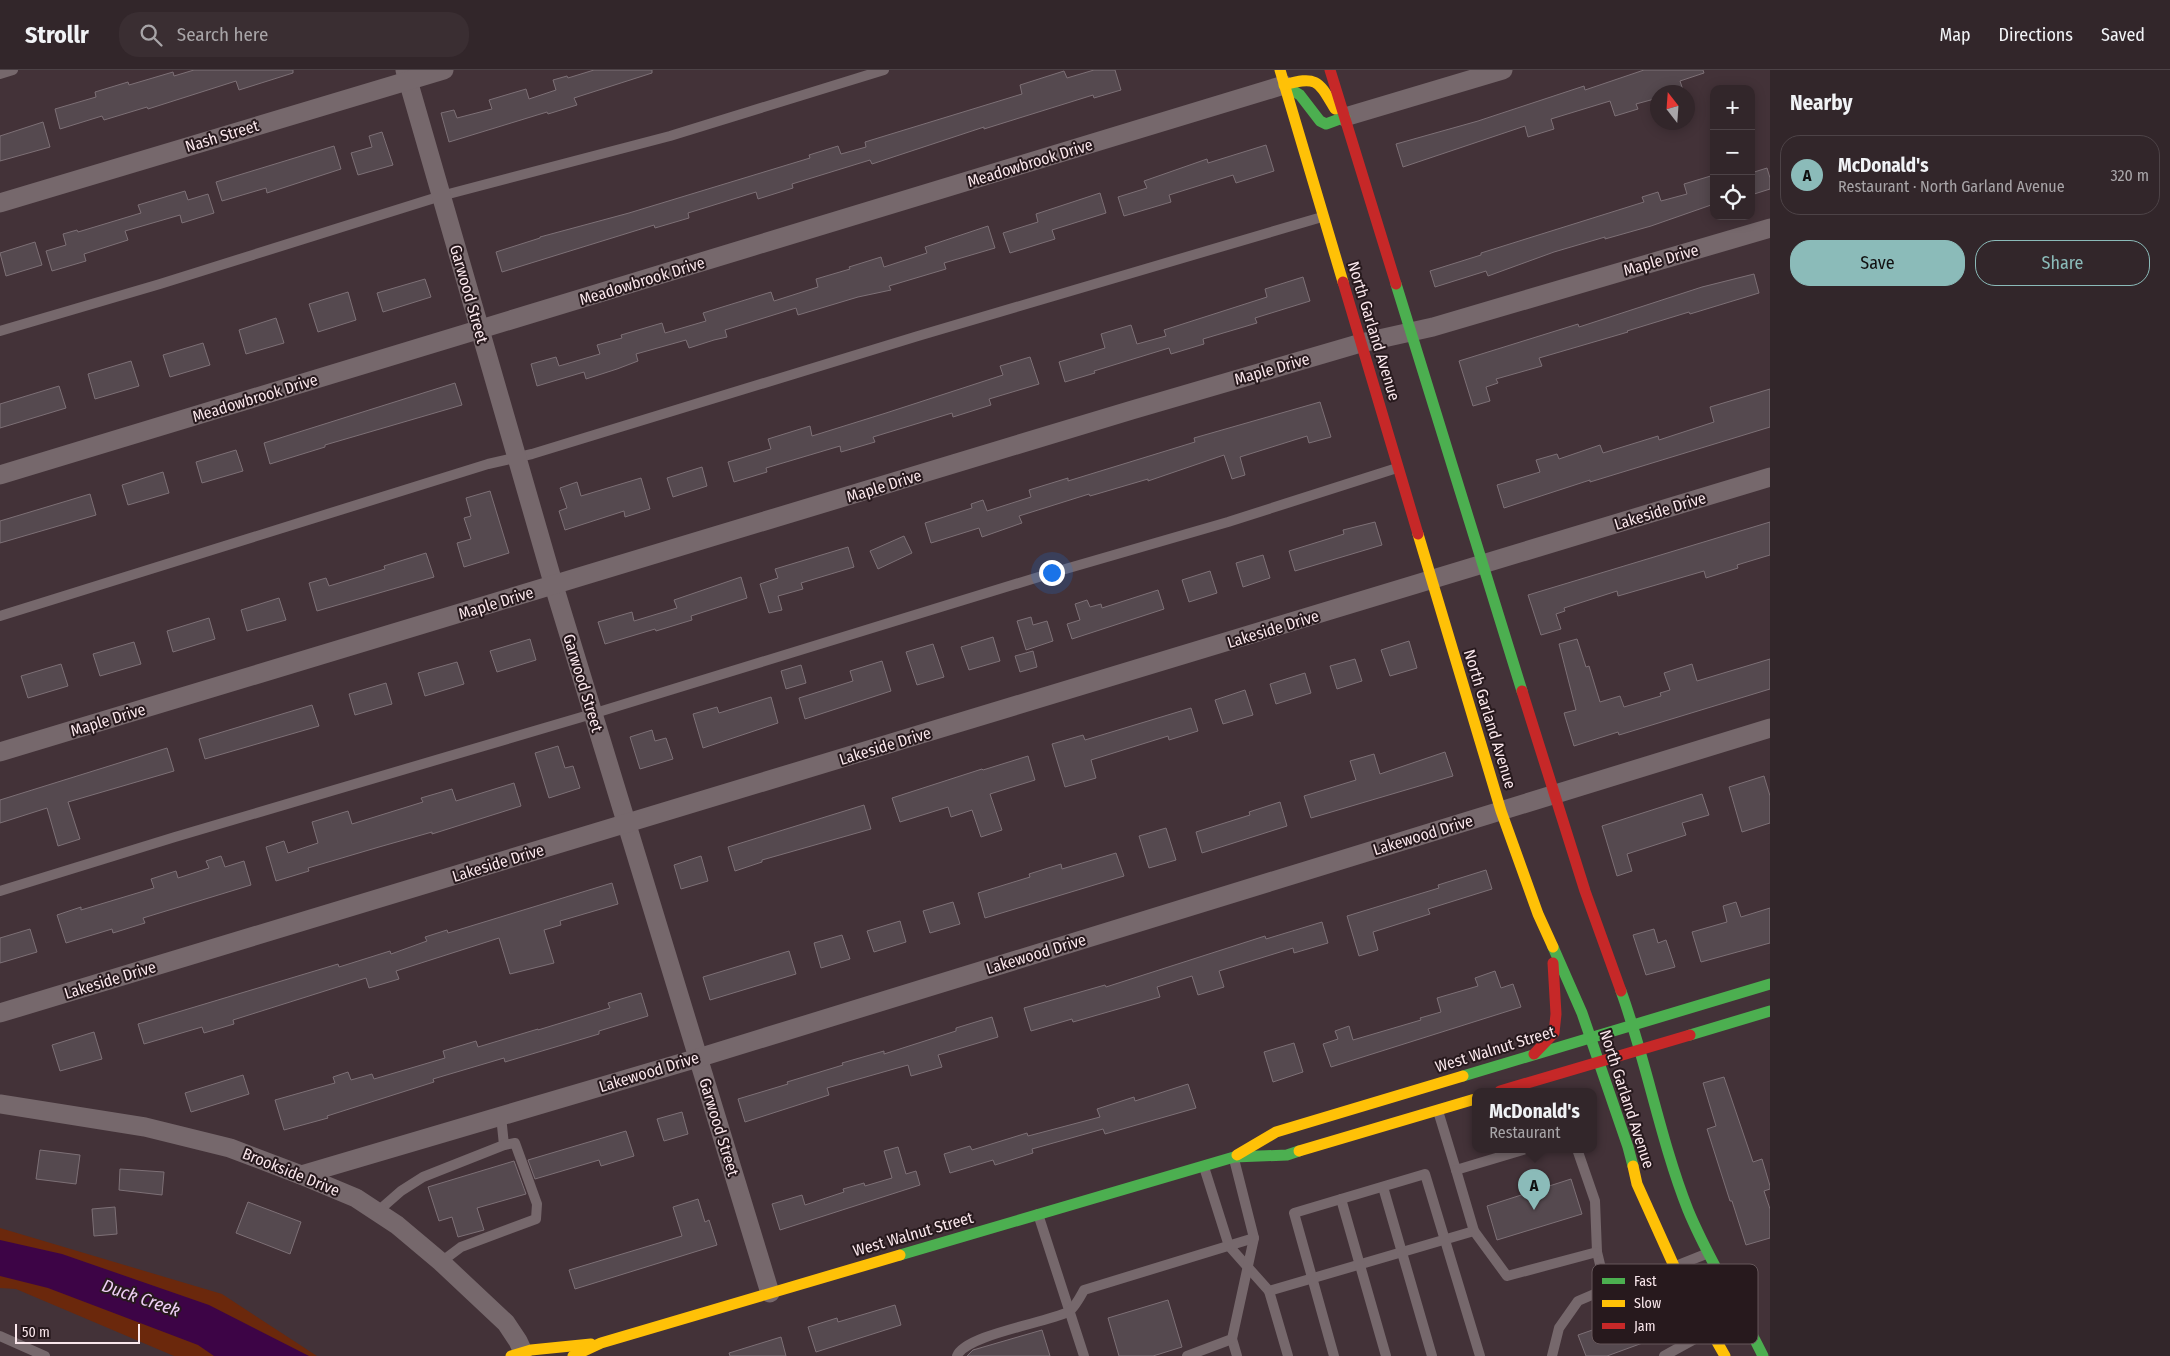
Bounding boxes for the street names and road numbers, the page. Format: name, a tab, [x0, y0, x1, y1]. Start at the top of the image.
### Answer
street label: Nash Street	[183, 116, 262, 156]
street label: Meadowbrook Drive	[965, 135, 1095, 191]
street label: Maple Drive	[1621, 240, 1701, 280]
street label: Garwood Street	[446, 243, 492, 346]
street label: Meadowbrook Drive	[577, 253, 707, 309]
street label: North Garland Avenue	[1344, 259, 1404, 403]
street label: Maple Drive	[1232, 349, 1312, 389]
street label: Meadowbrook Drive	[190, 370, 320, 426]
street label: Maple Drive	[844, 466, 924, 506]
street label: Lakeside Drive	[1612, 488, 1708, 534]
street label: Maple Drive	[456, 583, 536, 623]
street label: Lakeside Drive	[1225, 606, 1321, 652]
street label: Garwood Street	[559, 632, 607, 735]
street label: North Garland Avenue	[1460, 647, 1520, 791]
street label: Maple Drive	[68, 700, 148, 740]
street label: Lakeside Drive	[837, 723, 933, 769]
street label: Lakewood Drive	[1371, 811, 1475, 859]
street label: Lakeside Drive	[450, 840, 546, 886]
street label: Lakewood Drive	[984, 930, 1088, 978]
street label: Lakeside Drive	[62, 957, 158, 1003]
street label: West Walnut Street	[1433, 1022, 1558, 1076]
street label: North Garland Avenue	[1596, 1027, 1658, 1171]
street label: Lakewood Drive	[597, 1048, 701, 1096]
street label: Garwood Street	[695, 1076, 743, 1179]
street label: Brookside Drive	[240, 1144, 342, 1200]
street label: West Walnut Street	[851, 1208, 976, 1260]

